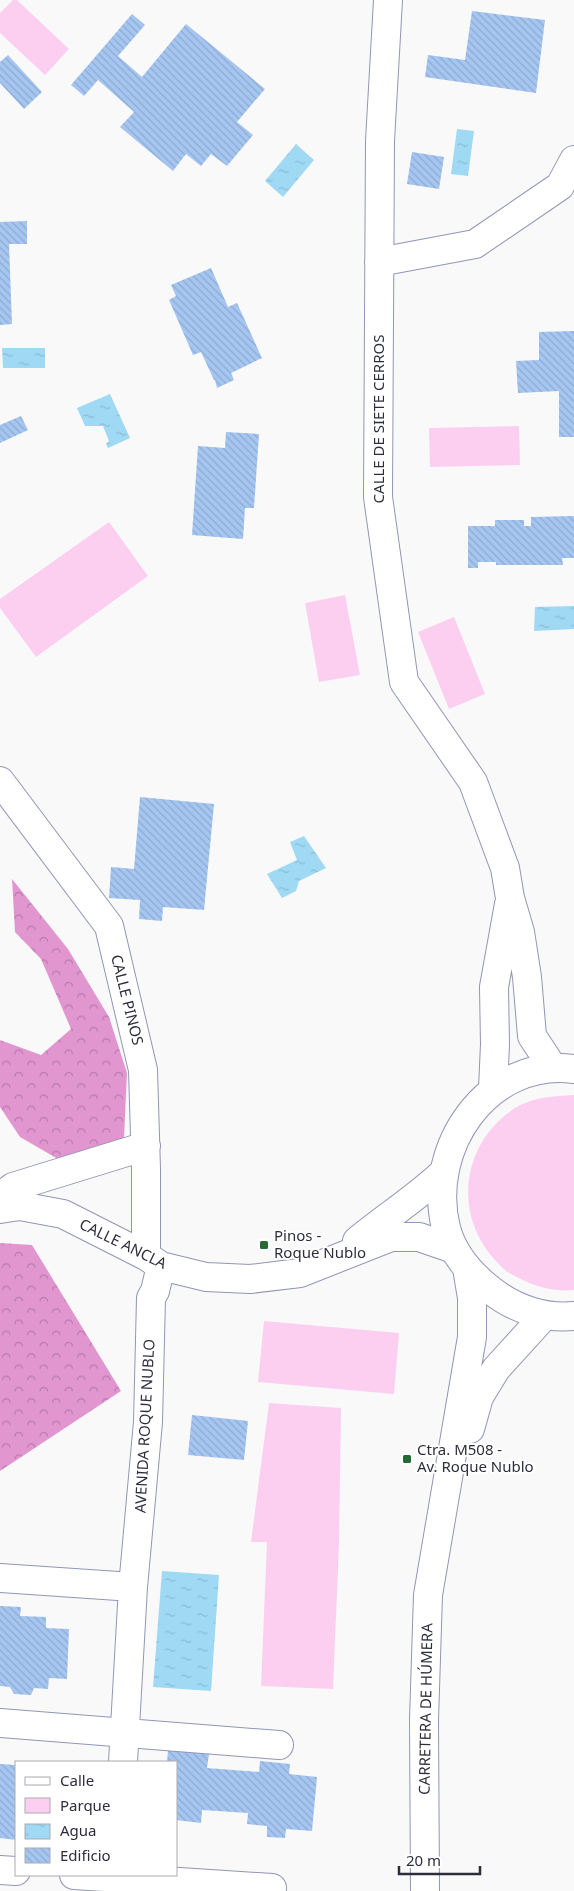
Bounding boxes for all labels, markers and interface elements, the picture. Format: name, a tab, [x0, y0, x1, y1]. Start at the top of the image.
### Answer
street label: CALLE DE SIETE CERROS	[368, 335, 388, 503]
street label: CALLE PINOS	[107, 952, 149, 1047]
street label: CALLE ANCLA	[76, 1213, 171, 1273]
place label: Pinos - Roque Nublo	[274, 1225, 366, 1262]
marker: Pinos - Roque Nublo	[258, 1239, 270, 1251]
street label: AVENIDA ROQUE NUBLO	[129, 1338, 159, 1514]
place label: Ctra. M508 - Av. Roque Nublo	[417, 1439, 534, 1476]
marker: Ctra. M508 - Av. Roque Nublo	[401, 1453, 413, 1465]
street label: CARRETERA DE HÚMERA	[414, 1623, 437, 1795]
legend	[15, 1761, 178, 1876]
text: Calle	[60, 1770, 94, 1790]
text: Parque	[60, 1795, 110, 1815]
text: Agua	[60, 1820, 97, 1840]
scale bar	[399, 1844, 480, 1876]
text: Edificio	[60, 1845, 111, 1865]
text: 20 m	[406, 1850, 441, 1870]

